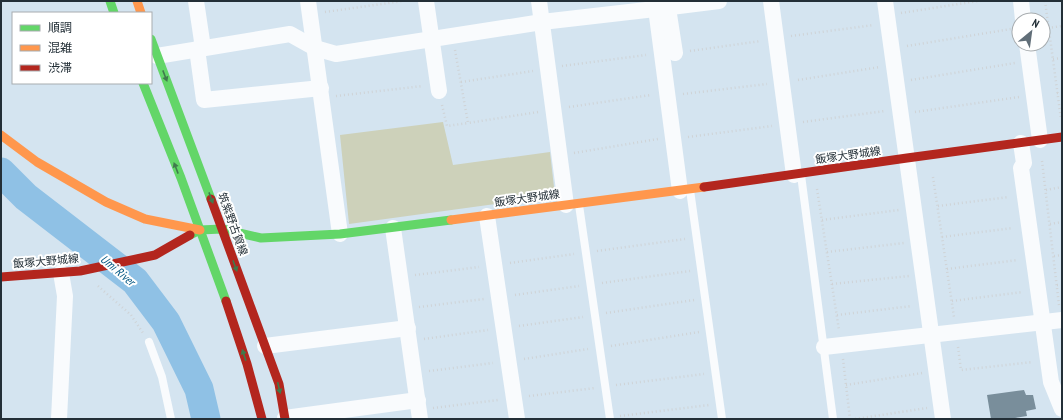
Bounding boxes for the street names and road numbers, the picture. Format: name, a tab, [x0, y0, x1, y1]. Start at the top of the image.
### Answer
street label: 飯塚大野城線	[814, 143, 882, 167]
street label: 飯塚大野城線	[493, 186, 561, 210]
street label: 筑紫野古賀線	[215, 191, 251, 257]
street label: 飯塚大野城線	[13, 251, 79, 271]

